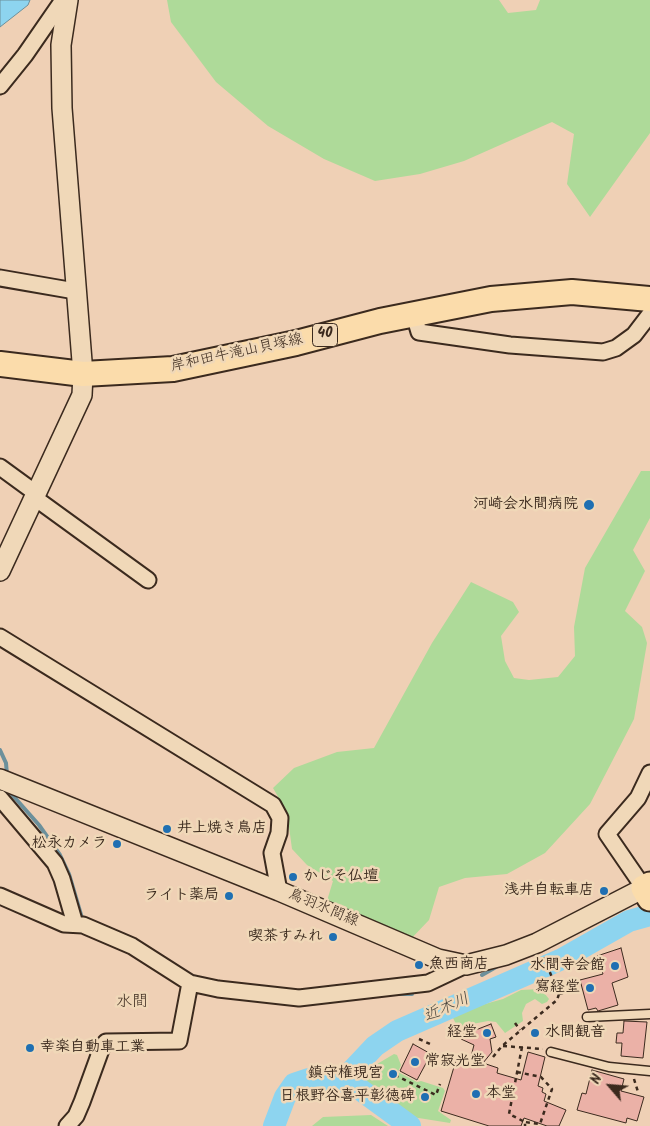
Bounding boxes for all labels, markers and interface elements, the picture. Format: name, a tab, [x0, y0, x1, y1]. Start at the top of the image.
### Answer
road number: 40	[312, 324, 338, 346]
street label: 岸和田牛滝山貝塚線	[169, 331, 305, 377]
place label: 河崎会水間病院	[473, 496, 578, 514]
marker: 河崎会水間病院	[582, 498, 596, 512]
place label: 井上焼き鳥店	[177, 820, 267, 838]
marker: 井上焼き鳥店	[161, 823, 173, 835]
place label: 松永カメラ	[32, 835, 107, 853]
marker: 松永カメラ	[111, 838, 123, 850]
place label: かじそ仏壇	[303, 868, 378, 886]
marker: かじそ仏壇	[287, 871, 299, 883]
place label: 浅井自転車店	[504, 882, 594, 900]
marker: 浅井自転車店	[598, 885, 610, 897]
street label: 鳥羽水間線	[285, 886, 361, 932]
place label: ライト薬局	[144, 887, 219, 905]
marker: ライト薬局	[223, 890, 235, 902]
place label: 喫茶すみれ	[248, 928, 323, 946]
marker: 喫茶すみれ	[327, 931, 339, 943]
place label: 魚西商店	[429, 956, 489, 974]
place label: 水間寺会館	[530, 957, 605, 975]
marker: 魚西商店	[413, 959, 425, 971]
marker: 水間寺会館	[609, 960, 621, 972]
place label: 寫経堂	[535, 979, 580, 997]
marker: 寫経堂	[584, 982, 596, 994]
water label: 近木川	[421, 990, 473, 1028]
district label: 水間	[116, 993, 148, 1013]
place label: 経堂	[447, 1024, 477, 1042]
place label: 水間観音	[545, 1024, 605, 1042]
marker: 経堂	[481, 1027, 493, 1039]
marker: 水間観音	[529, 1027, 541, 1039]
place label: 幸楽自動車工業	[40, 1039, 145, 1057]
marker: 幸楽自動車工業	[24, 1042, 36, 1054]
place label: 常寂光堂	[425, 1053, 485, 1071]
marker: 常寂光堂	[409, 1056, 421, 1068]
north arrow	[585, 1061, 635, 1111]
place label: 鎮守権現宮	[308, 1065, 383, 1083]
marker: 鎮守権現宮	[387, 1068, 399, 1080]
text: N	[585, 1070, 608, 1088]
place label: 本堂	[486, 1085, 516, 1103]
place label: 日根野谷喜平彰徳碑	[280, 1088, 415, 1106]
marker: 本堂	[470, 1088, 482, 1100]
marker: 日根野谷喜平彰徳碑	[419, 1091, 431, 1103]

